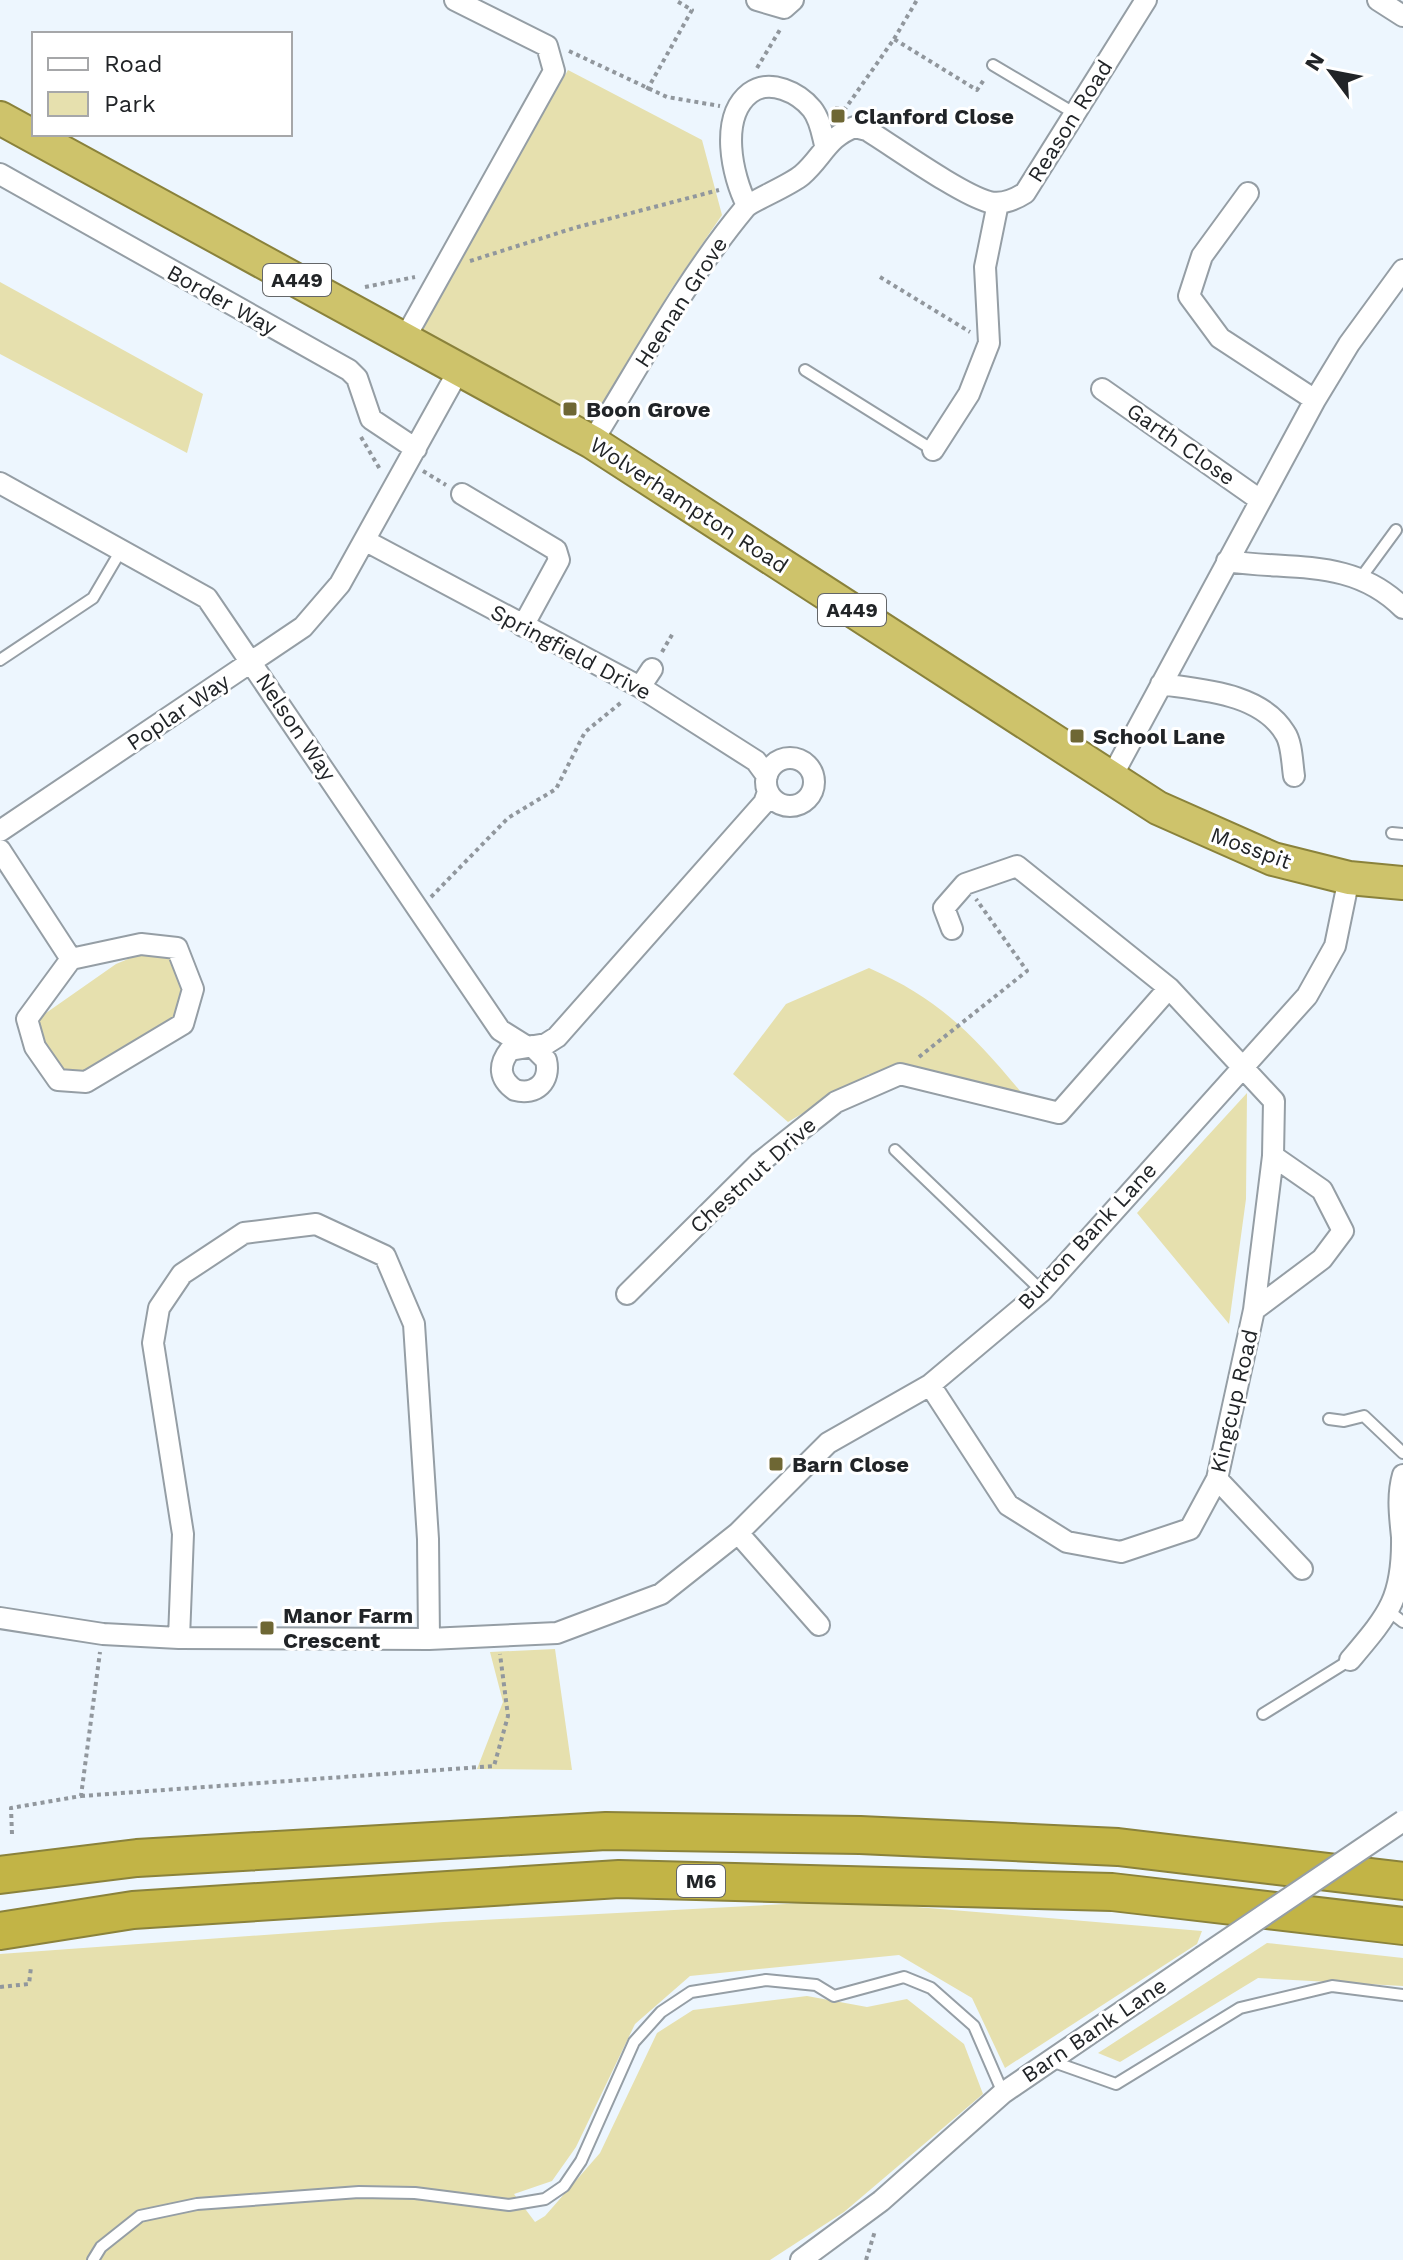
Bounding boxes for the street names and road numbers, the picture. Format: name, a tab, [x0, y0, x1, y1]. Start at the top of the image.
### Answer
street label: Reason Road	[1023, 55, 1117, 187]
street label: Heenan Grove	[630, 232, 732, 372]
street label: Border Way	[163, 260, 282, 341]
road number: A449	[263, 264, 331, 296]
street label: Garth Close	[1122, 398, 1240, 490]
street label: Wolverhampton Road	[585, 432, 793, 578]
road number: A449	[818, 594, 886, 626]
street label: Springfield Drive	[487, 599, 655, 705]
street label: Poplar Way	[122, 668, 235, 755]
street label: Nelson Way	[251, 669, 341, 786]
street label: Mosspit	[1207, 822, 1295, 874]
street label: Chestnut Drive	[685, 1112, 821, 1238]
street label: Burton Bank Lane	[1013, 1157, 1161, 1315]
street label: Kingcup Road	[1205, 1327, 1263, 1475]
road number: M6	[677, 1865, 725, 1897]
street label: Barn Bank Lane	[1017, 1972, 1171, 2088]

